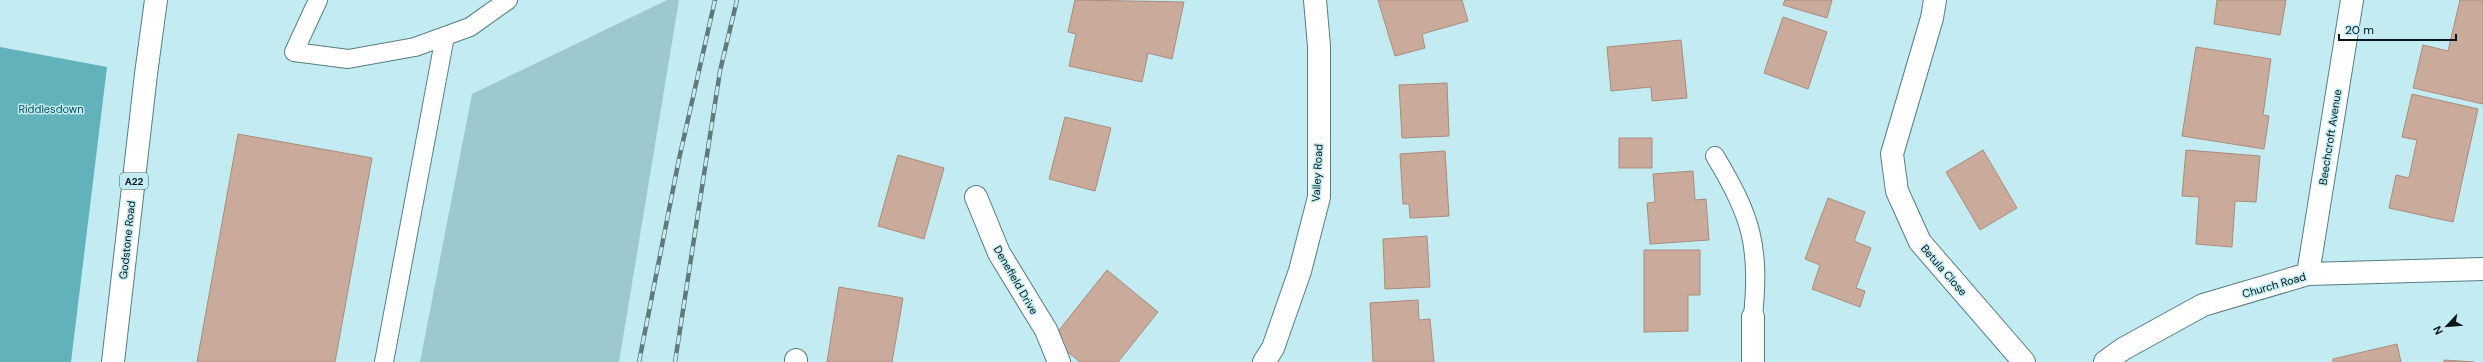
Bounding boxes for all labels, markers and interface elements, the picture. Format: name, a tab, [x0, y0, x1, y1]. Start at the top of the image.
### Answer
scale bar	[2339, 16, 2456, 42]
text: 20 m	[2345, 22, 2374, 38]
street label: Beechcroft Avenue	[2316, 88, 2344, 186]
park label: Riddlesdown	[18, 102, 84, 116]
street label: Valley Road	[1308, 143, 1326, 202]
road number: A22	[120, 173, 148, 189]
street label: Godstone Road	[116, 200, 138, 280]
street label: Betula Close	[1918, 242, 1970, 298]
street label: Denefield Drive	[991, 243, 1041, 317]
street label: Church Road	[2241, 269, 2308, 301]
north arrow	[2427, 306, 2467, 346]
text: N	[2430, 324, 2446, 337]

